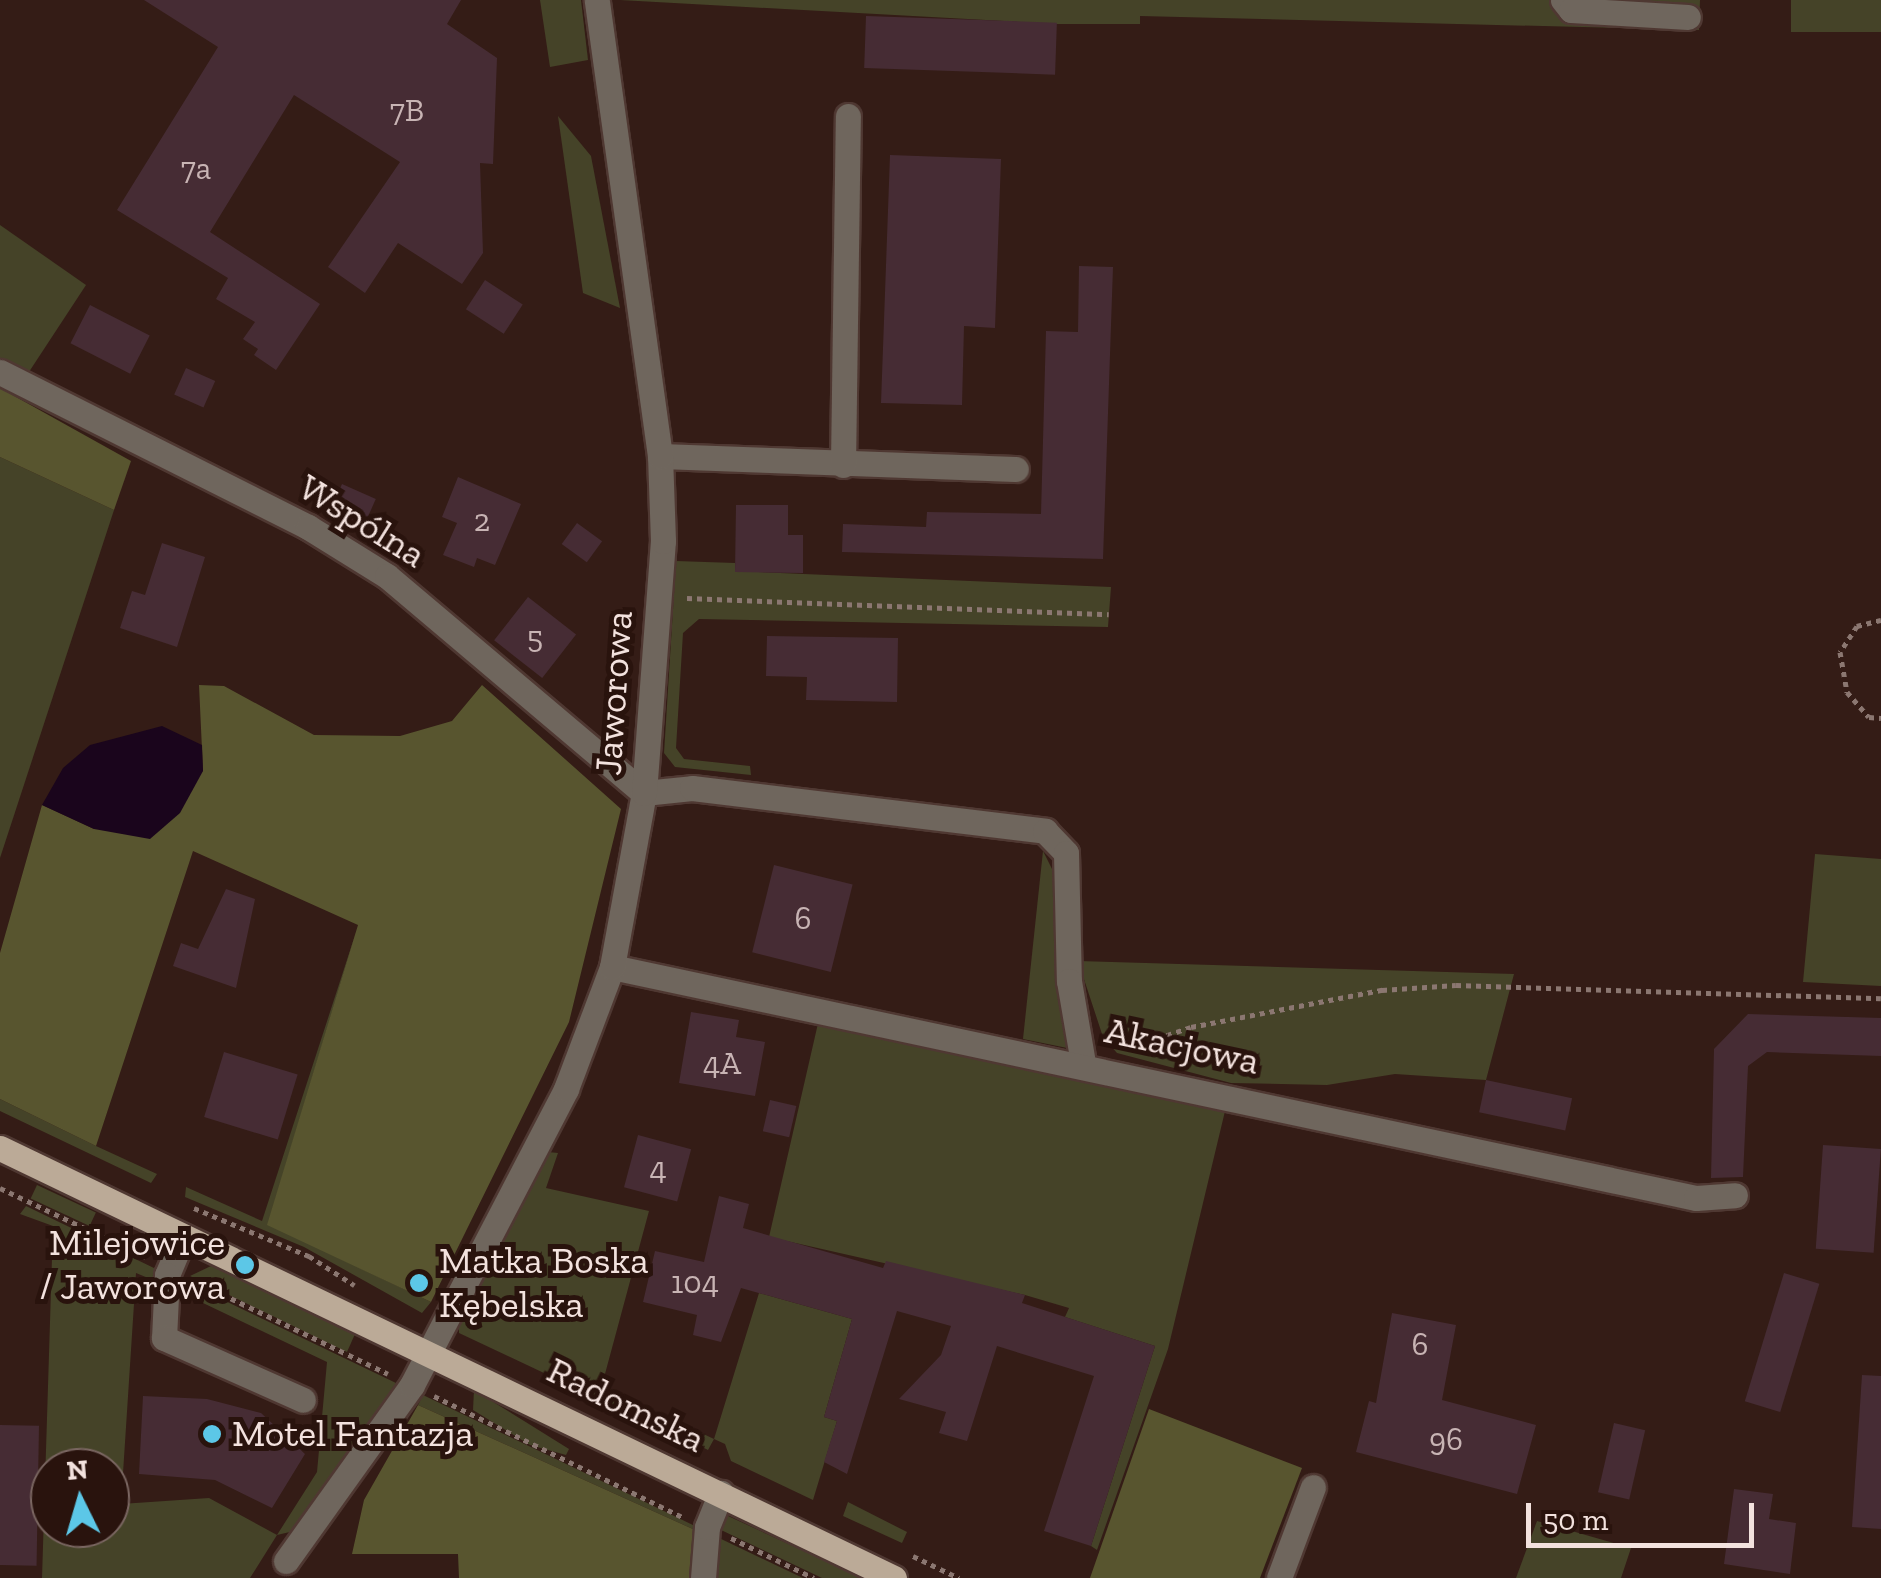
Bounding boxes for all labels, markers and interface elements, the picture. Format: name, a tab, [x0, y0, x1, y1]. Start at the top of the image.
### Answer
house number: 7B	[390, 91, 424, 129]
house number: 7a	[181, 149, 211, 187]
street label: Wspólna	[290, 464, 434, 578]
house number: 2	[474, 501, 490, 539]
street label: Jaworowa	[586, 609, 642, 777]
house number: 5	[527, 618, 543, 656]
house number: 6	[795, 899, 811, 937]
street label: Akacjowa	[1101, 1007, 1263, 1085]
house number: 4A	[703, 1044, 741, 1082]
house number: 4	[649, 1149, 667, 1187]
place label: Milejowice / Jaworowa	[39, 1220, 225, 1310]
place label: Matka Boska Kębelska	[439, 1238, 649, 1328]
marker: Milejowice / Jaworowa	[234, 1254, 256, 1276]
house number: 104	[671, 1263, 719, 1301]
marker: Matka Boska Kębelska	[408, 1272, 430, 1294]
house number: 6	[1412, 1325, 1428, 1363]
street label: Radomska	[540, 1347, 712, 1463]
place label: Motel Fantazja	[232, 1411, 474, 1457]
house number: 96	[1429, 1420, 1463, 1458]
marker: Motel Fantazja	[201, 1423, 223, 1445]
north arrow	[30, 1448, 130, 1548]
text: N	[65, 1452, 90, 1487]
scale bar	[1531, 1483, 1758, 1545]
text: 50 m	[1543, 1502, 1608, 1538]

